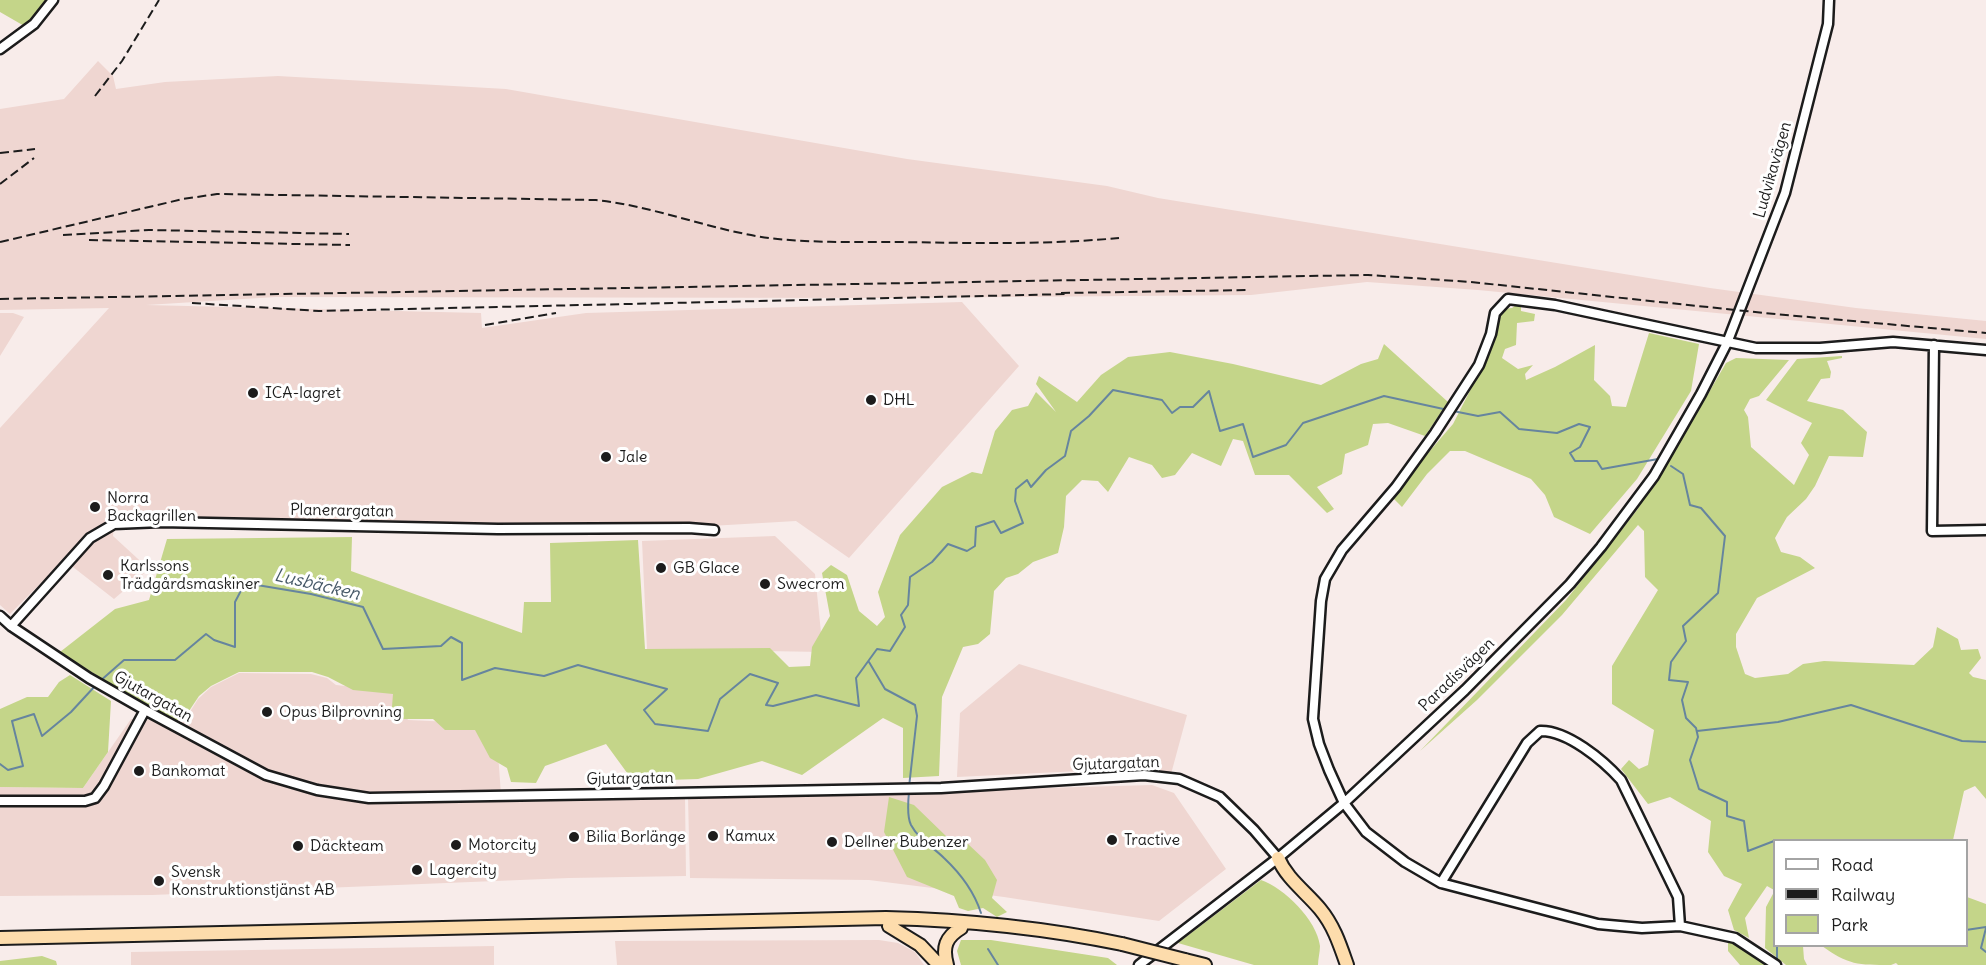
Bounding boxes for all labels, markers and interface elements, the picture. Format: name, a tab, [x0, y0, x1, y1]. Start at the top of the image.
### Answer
street label: Ludvikavägen	[1750, 120, 1796, 220]
place label: ICA-lagret	[265, 383, 341, 403]
marker: ICA-lagret	[246, 386, 260, 400]
place label: DHL	[883, 390, 915, 410]
marker: DHL	[864, 393, 878, 407]
place label: Jale	[618, 447, 647, 467]
marker: Jale	[599, 450, 613, 464]
place label: Norra Backagrillen	[107, 488, 196, 526]
marker: Norra Backagrillen	[88, 500, 102, 514]
street label: Planerargatan	[290, 500, 394, 522]
place label: Karlssons Trädgårdsmaskiner	[120, 556, 260, 594]
place label: GB Glace	[673, 558, 740, 578]
marker: GB Glace	[654, 561, 668, 575]
water label: Lusbäcken	[272, 565, 362, 605]
marker: Karlssons Trädgårdsmaskiner	[101, 568, 115, 582]
place label: Swecrom	[777, 574, 844, 594]
marker: Swecrom	[758, 577, 772, 591]
street label: Paradisvägen	[1415, 634, 1499, 716]
street label: Gjutargatan	[110, 667, 196, 727]
place label: Opus Bilprovning	[279, 702, 402, 722]
marker: Opus Bilprovning	[260, 705, 274, 719]
street label: Gjutargatan	[1072, 753, 1160, 775]
place label: Bankomat	[151, 761, 225, 781]
marker: Bankomat	[132, 764, 146, 778]
street label: Gjutargatan	[586, 769, 674, 789]
place label: Kamux	[725, 826, 775, 846]
place label: Bilia Borlänge	[586, 827, 686, 847]
marker: Kamux	[706, 829, 720, 843]
marker: Bilia Borlänge	[567, 830, 581, 844]
place label: Tractive	[1124, 830, 1180, 850]
place label: Dellner Bubenzer	[844, 832, 968, 852]
marker: Tractive	[1105, 833, 1119, 847]
place label: Motorcity	[468, 835, 537, 855]
marker: Dellner Bubenzer	[825, 835, 839, 849]
place label: Däckteam	[310, 836, 384, 856]
marker: Motorcity	[449, 838, 463, 852]
marker: Däckteam	[291, 839, 305, 853]
legend	[1773, 839, 1968, 947]
text: Road	[1831, 853, 1873, 876]
place label: Lagercity	[429, 860, 497, 880]
place label: Svensk Konstruktionstjänst AB	[171, 862, 335, 900]
marker: Lagercity	[410, 863, 424, 877]
marker: Svensk Konstruktionstjänst AB	[152, 874, 166, 888]
text: Railway	[1831, 883, 1895, 906]
text: Park	[1831, 913, 1868, 936]

